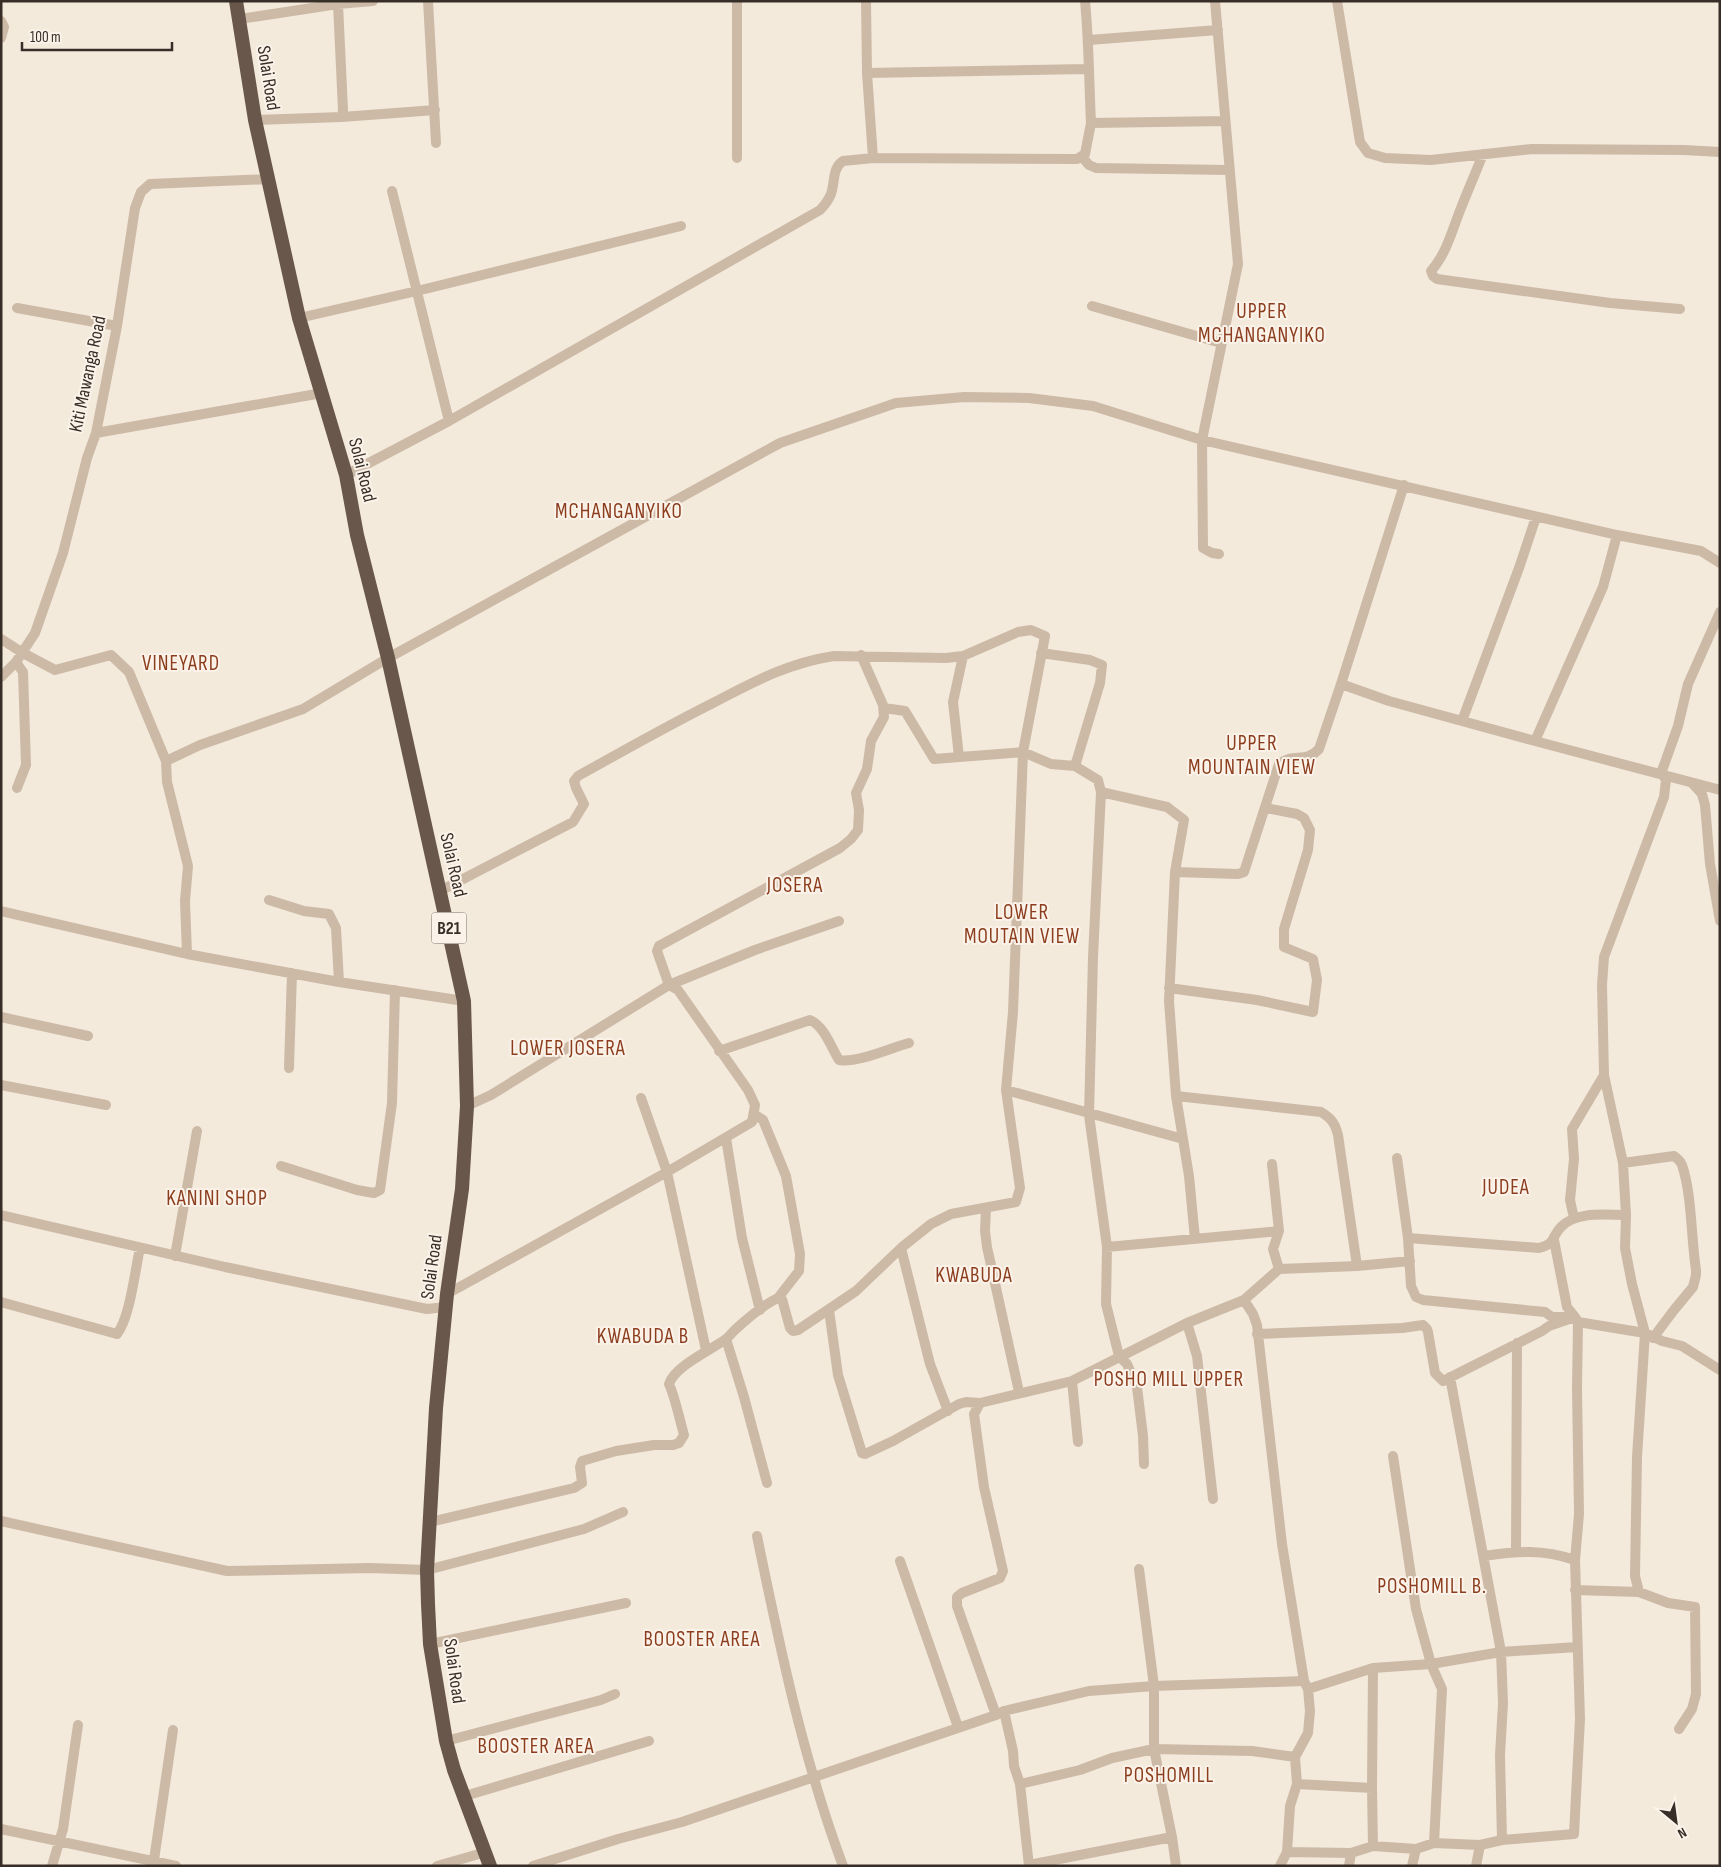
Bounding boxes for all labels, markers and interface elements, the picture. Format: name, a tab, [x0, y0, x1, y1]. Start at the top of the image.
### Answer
scale bar	[22, 20, 172, 52]
text: 100 m	[30, 28, 61, 47]
street label: Solai Road	[252, 44, 284, 112]
district label: UPPER MCHANGANYIKO	[1198, 299, 1326, 348]
street label: Kiti Mawanga Road	[64, 314, 112, 434]
street label: Solai Road	[343, 436, 381, 504]
district label: MCHANGANYIKO	[555, 499, 683, 524]
district label: VINEYARD	[142, 651, 220, 676]
district label: UPPER MOUNTAIN VIEW	[1188, 731, 1316, 780]
street label: Solai Road	[434, 831, 472, 899]
district label: JOSERA	[766, 873, 823, 898]
district label: LOWER MOUTAIN VIEW	[964, 900, 1080, 949]
road number: B21	[432, 912, 466, 944]
district label: LOWER JOSERA	[510, 1036, 626, 1061]
district label: JUDEA	[1481, 1175, 1530, 1200]
district label: KANINI SHOP	[166, 1186, 268, 1211]
street label: Solai Road	[416, 1233, 448, 1301]
district label: KWABUDA	[935, 1263, 1013, 1288]
district label: KWABUDA B	[597, 1324, 689, 1349]
district label: POSHO MILL UPPER	[1094, 1367, 1244, 1392]
district label: POSHOMILL B.	[1377, 1574, 1487, 1599]
district label: BOOSTER AREA	[643, 1627, 761, 1652]
street label: Solai Road	[438, 1637, 470, 1705]
district label: BOOSTER AREA	[477, 1734, 595, 1759]
district label: POSHOMILL	[1124, 1763, 1214, 1788]
north arrow	[1651, 1797, 1701, 1847]
text: N	[1675, 1824, 1689, 1842]

